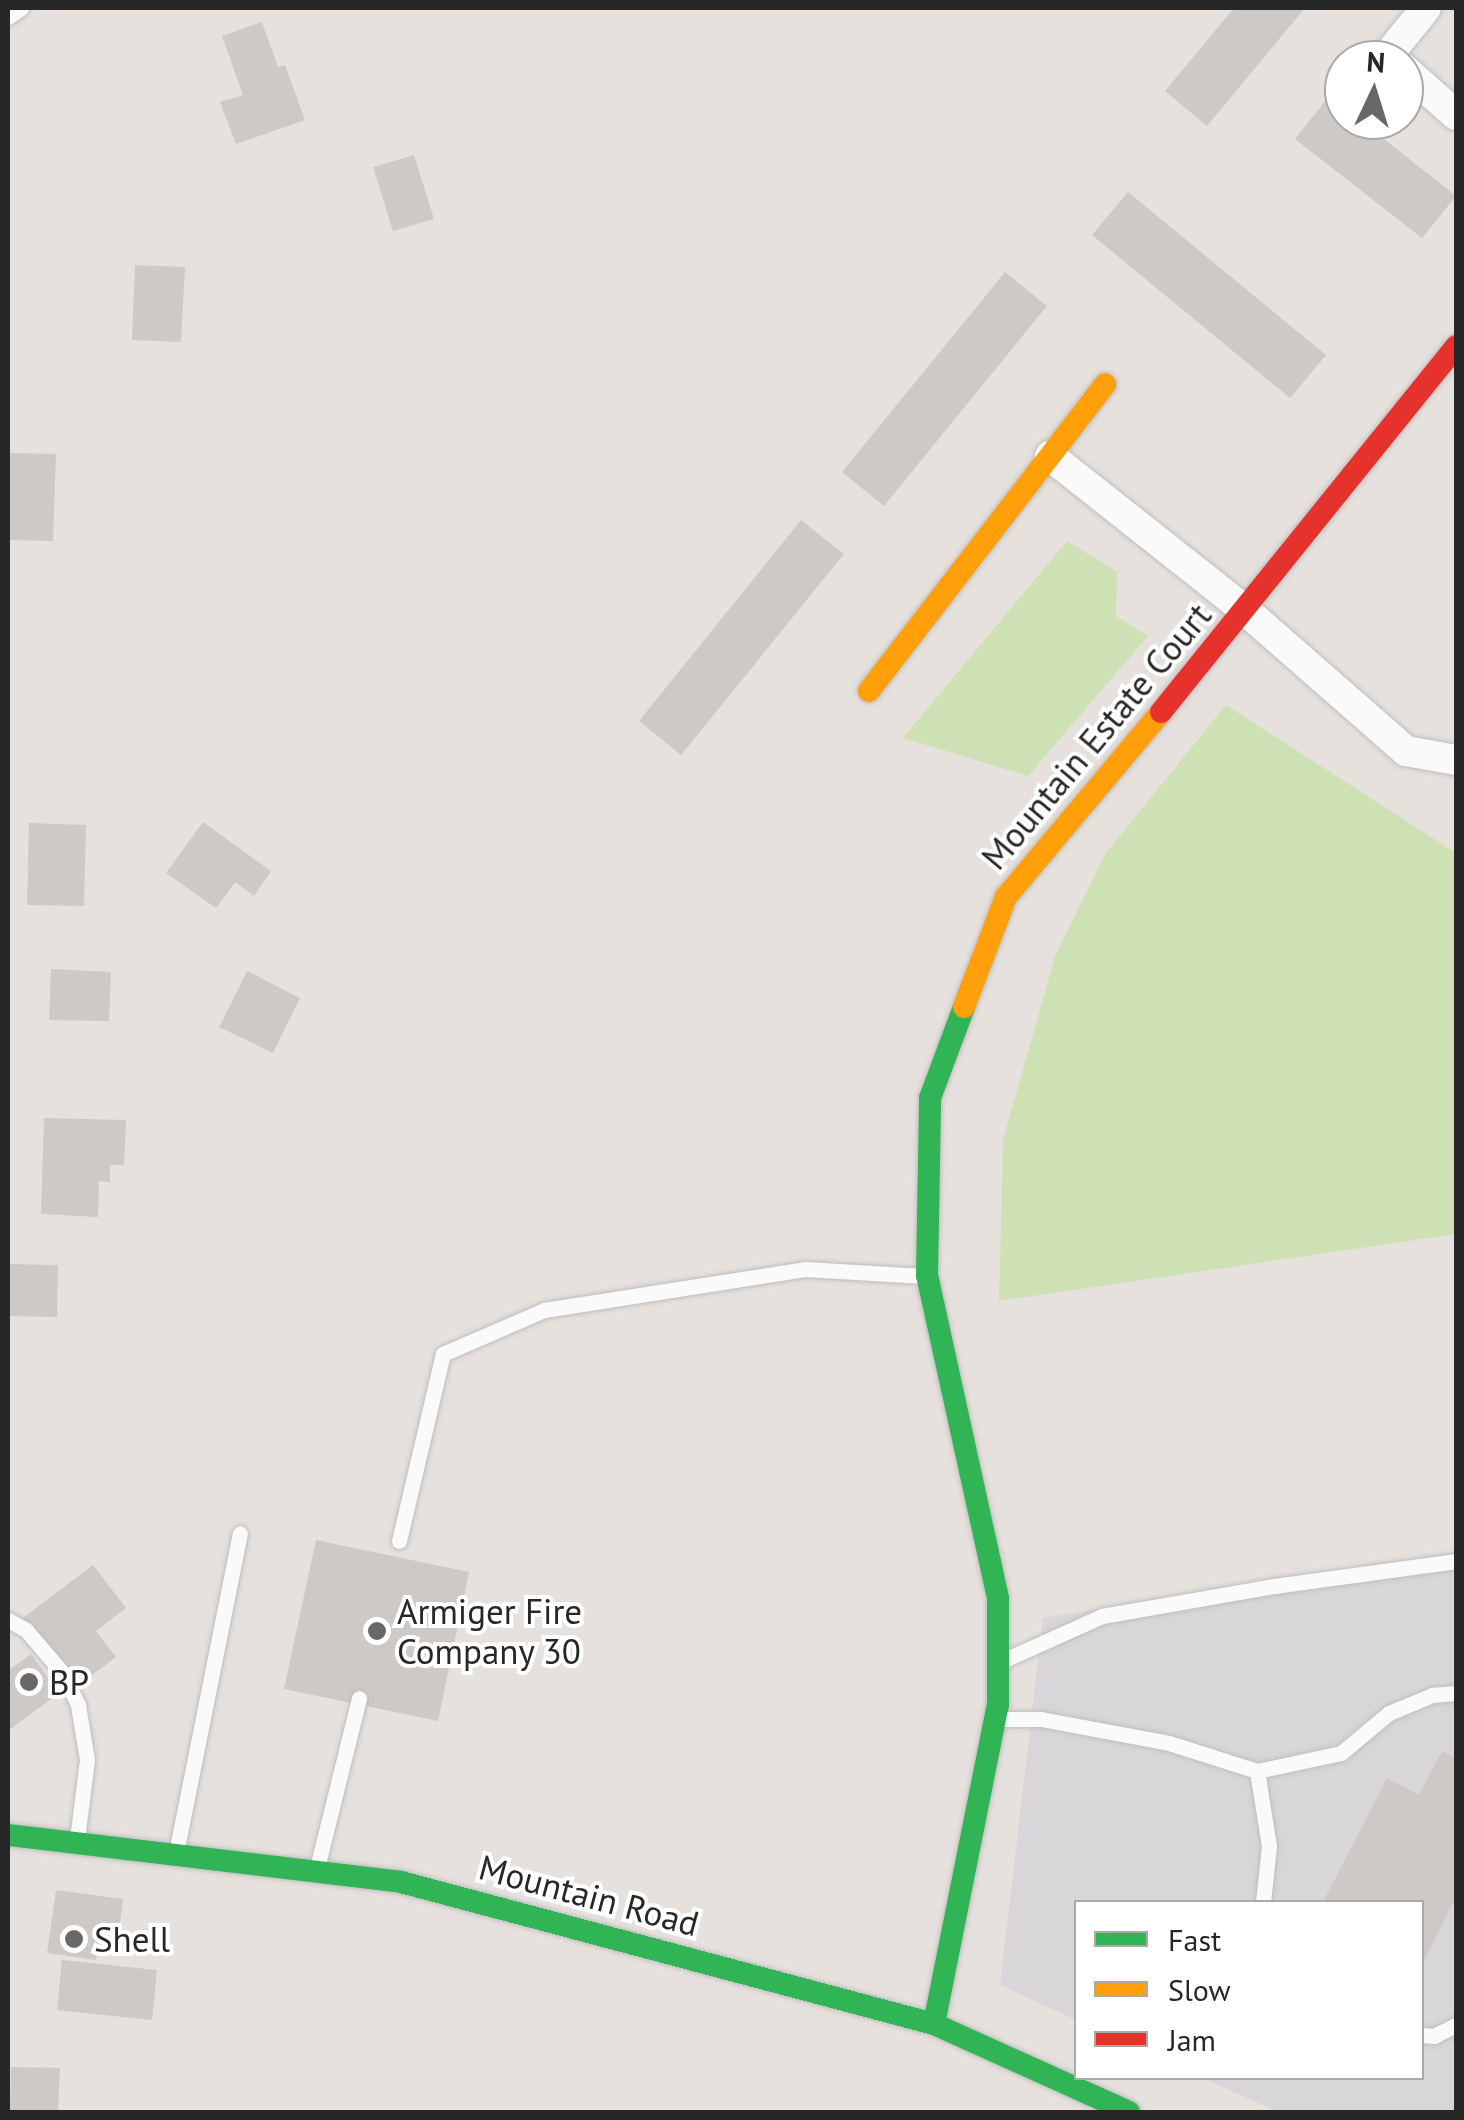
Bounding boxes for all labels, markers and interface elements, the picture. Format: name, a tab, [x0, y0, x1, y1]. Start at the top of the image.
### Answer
north arrow	[1324, 40, 1424, 140]
text: N	[1366, 42, 1386, 81]
street label: Mountain Estate Court	[973, 595, 1219, 877]
place label: Armiger Fire Company 30	[397, 1590, 582, 1672]
marker: Armiger Fire Company 30	[366, 1620, 388, 1642]
place label: BP	[49, 1661, 89, 1703]
marker: BP	[18, 1671, 40, 1693]
street label: Mountain Road	[475, 1846, 703, 1944]
legend	[1074, 1900, 1424, 2080]
place label: Shell	[94, 1918, 170, 1960]
text: Fast	[1168, 1920, 1221, 1959]
marker: Shell	[63, 1928, 85, 1950]
text: Slow	[1168, 1970, 1231, 2009]
text: Jam	[1168, 2020, 1216, 2059]

